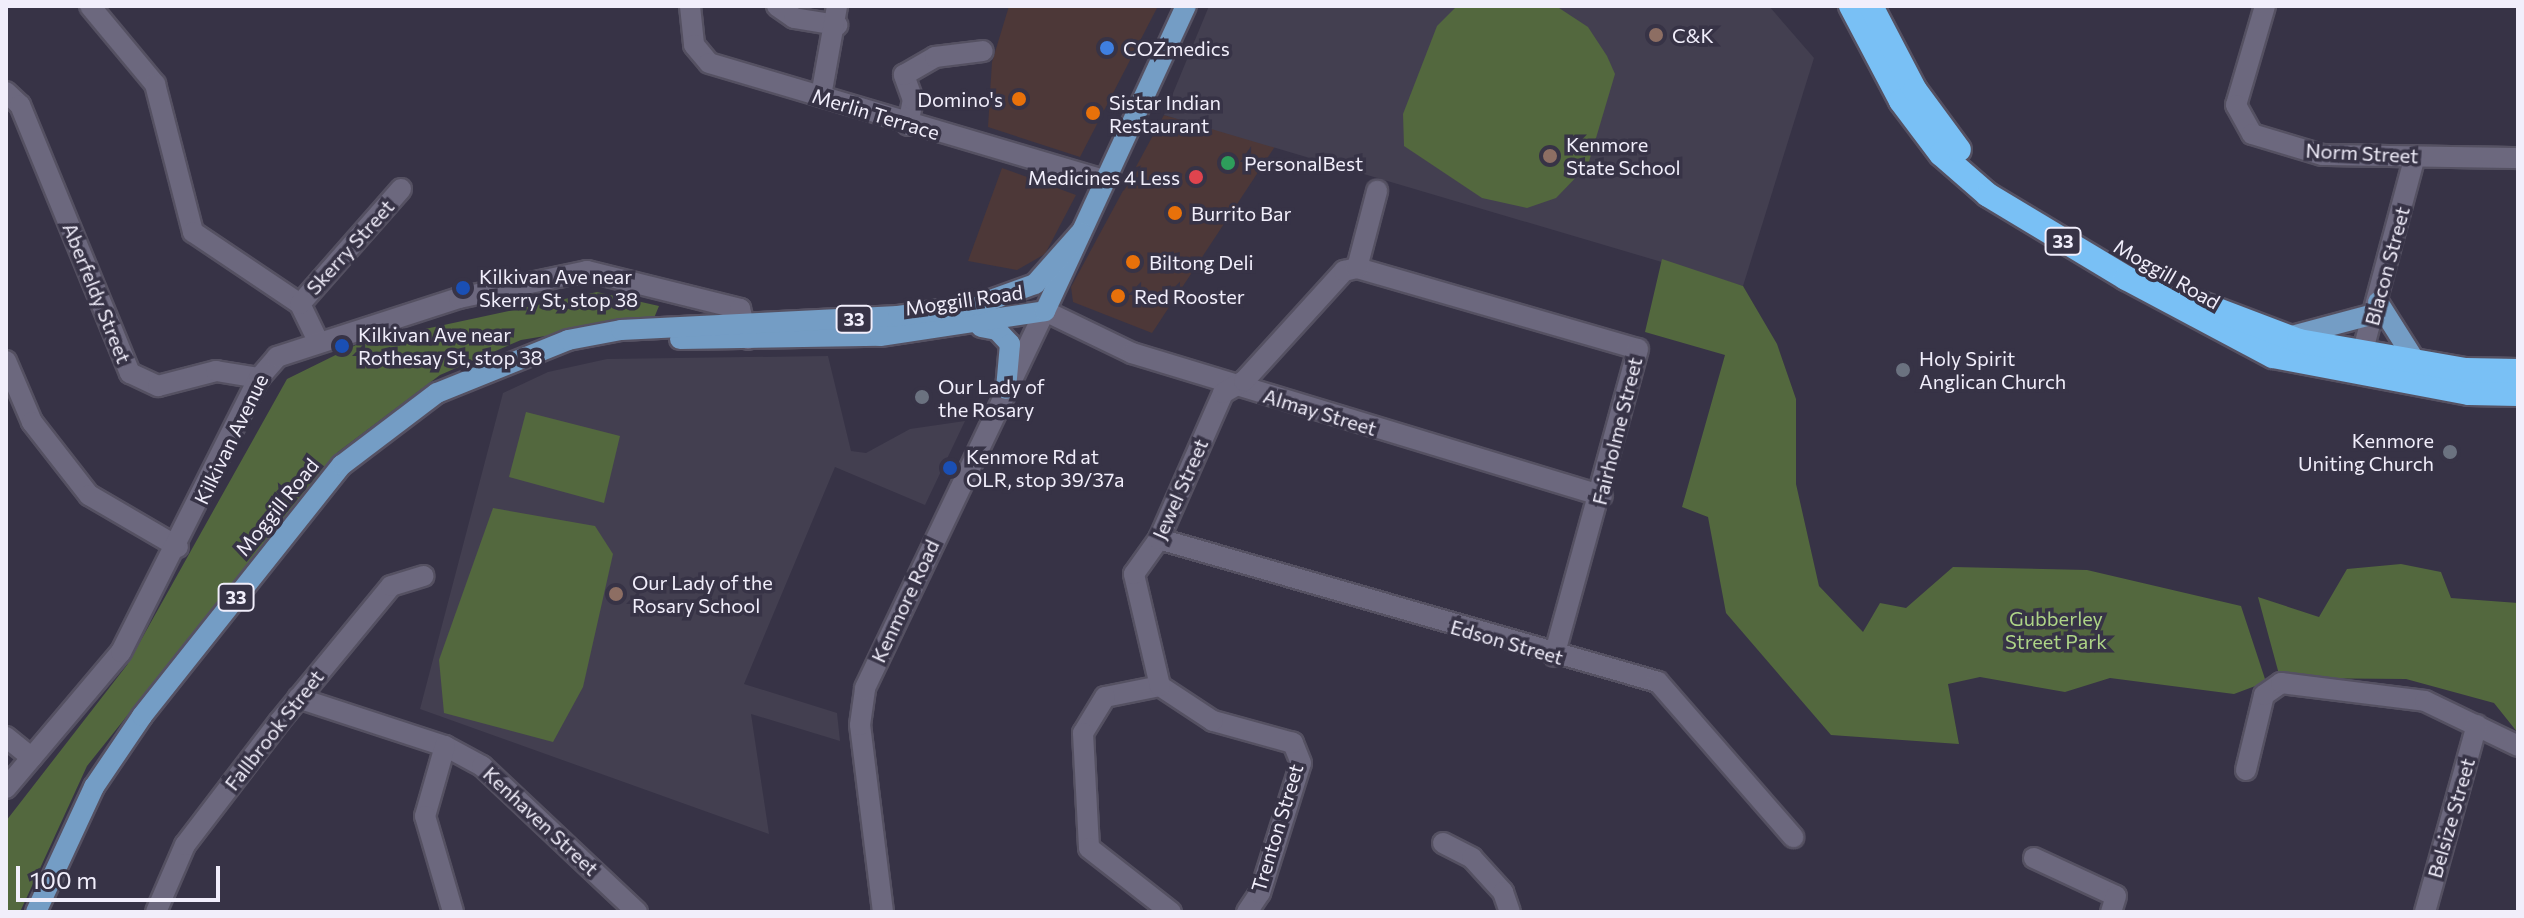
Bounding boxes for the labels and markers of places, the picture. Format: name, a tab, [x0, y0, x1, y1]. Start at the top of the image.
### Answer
place label: C&K	[1672, 23, 1714, 47]
marker: C&K	[1647, 26, 1665, 44]
place label: COZmedics	[1123, 36, 1230, 60]
marker: COZmedics	[1098, 39, 1116, 57]
place label: Domino's	[917, 87, 1003, 111]
marker: Domino's	[1010, 90, 1028, 108]
place label: Sistar Indian Restaurant	[1109, 90, 1221, 137]
marker: Sistar Indian Restaurant	[1084, 104, 1102, 122]
place label: Kenmore State School	[1566, 132, 1681, 179]
marker: Kenmore State School	[1541, 147, 1559, 165]
place label: PersonalBest	[1244, 151, 1363, 175]
marker: PersonalBest	[1219, 154, 1237, 172]
place label: Medicines 4 Less	[1028, 165, 1180, 189]
marker: Medicines 4 Less	[1187, 168, 1205, 186]
place label: Burrito Bar	[1191, 201, 1291, 225]
marker: Burrito Bar	[1166, 204, 1184, 222]
place label: Biltong Deli	[1149, 250, 1254, 274]
marker: Biltong Deli	[1124, 253, 1142, 271]
place label: Kilkivan Ave near Skerry St, stop 38	[479, 264, 638, 311]
marker: Kilkivan Ave near Skerry St, stop 38	[454, 279, 472, 297]
place label: Red Rooster	[1134, 284, 1245, 308]
marker: Red Rooster	[1109, 287, 1127, 305]
place label: Kilkivan Ave near Rothesay St, stop 38	[358, 322, 543, 369]
marker: Kilkivan Ave near Rothesay St, stop 38	[333, 337, 351, 355]
place label: Holy Spirit Anglican Church	[1919, 346, 2066, 393]
marker: Holy Spirit Anglican Church	[1894, 361, 1912, 379]
place label: Our Lady of the Rosary	[938, 374, 1045, 421]
marker: Our Lady of the Rosary	[913, 388, 931, 406]
place label: Kenmore Uniting Church	[2298, 428, 2434, 475]
marker: Kenmore Uniting Church	[2441, 443, 2459, 461]
place label: Kenmore Rd at OLR, stop 39/37a	[966, 444, 1124, 491]
marker: Kenmore Rd at OLR, stop 39/37a	[941, 459, 959, 477]
place label: Our Lady of the Rosary School	[632, 570, 773, 617]
marker: Our Lady of the Rosary School	[607, 585, 625, 603]

